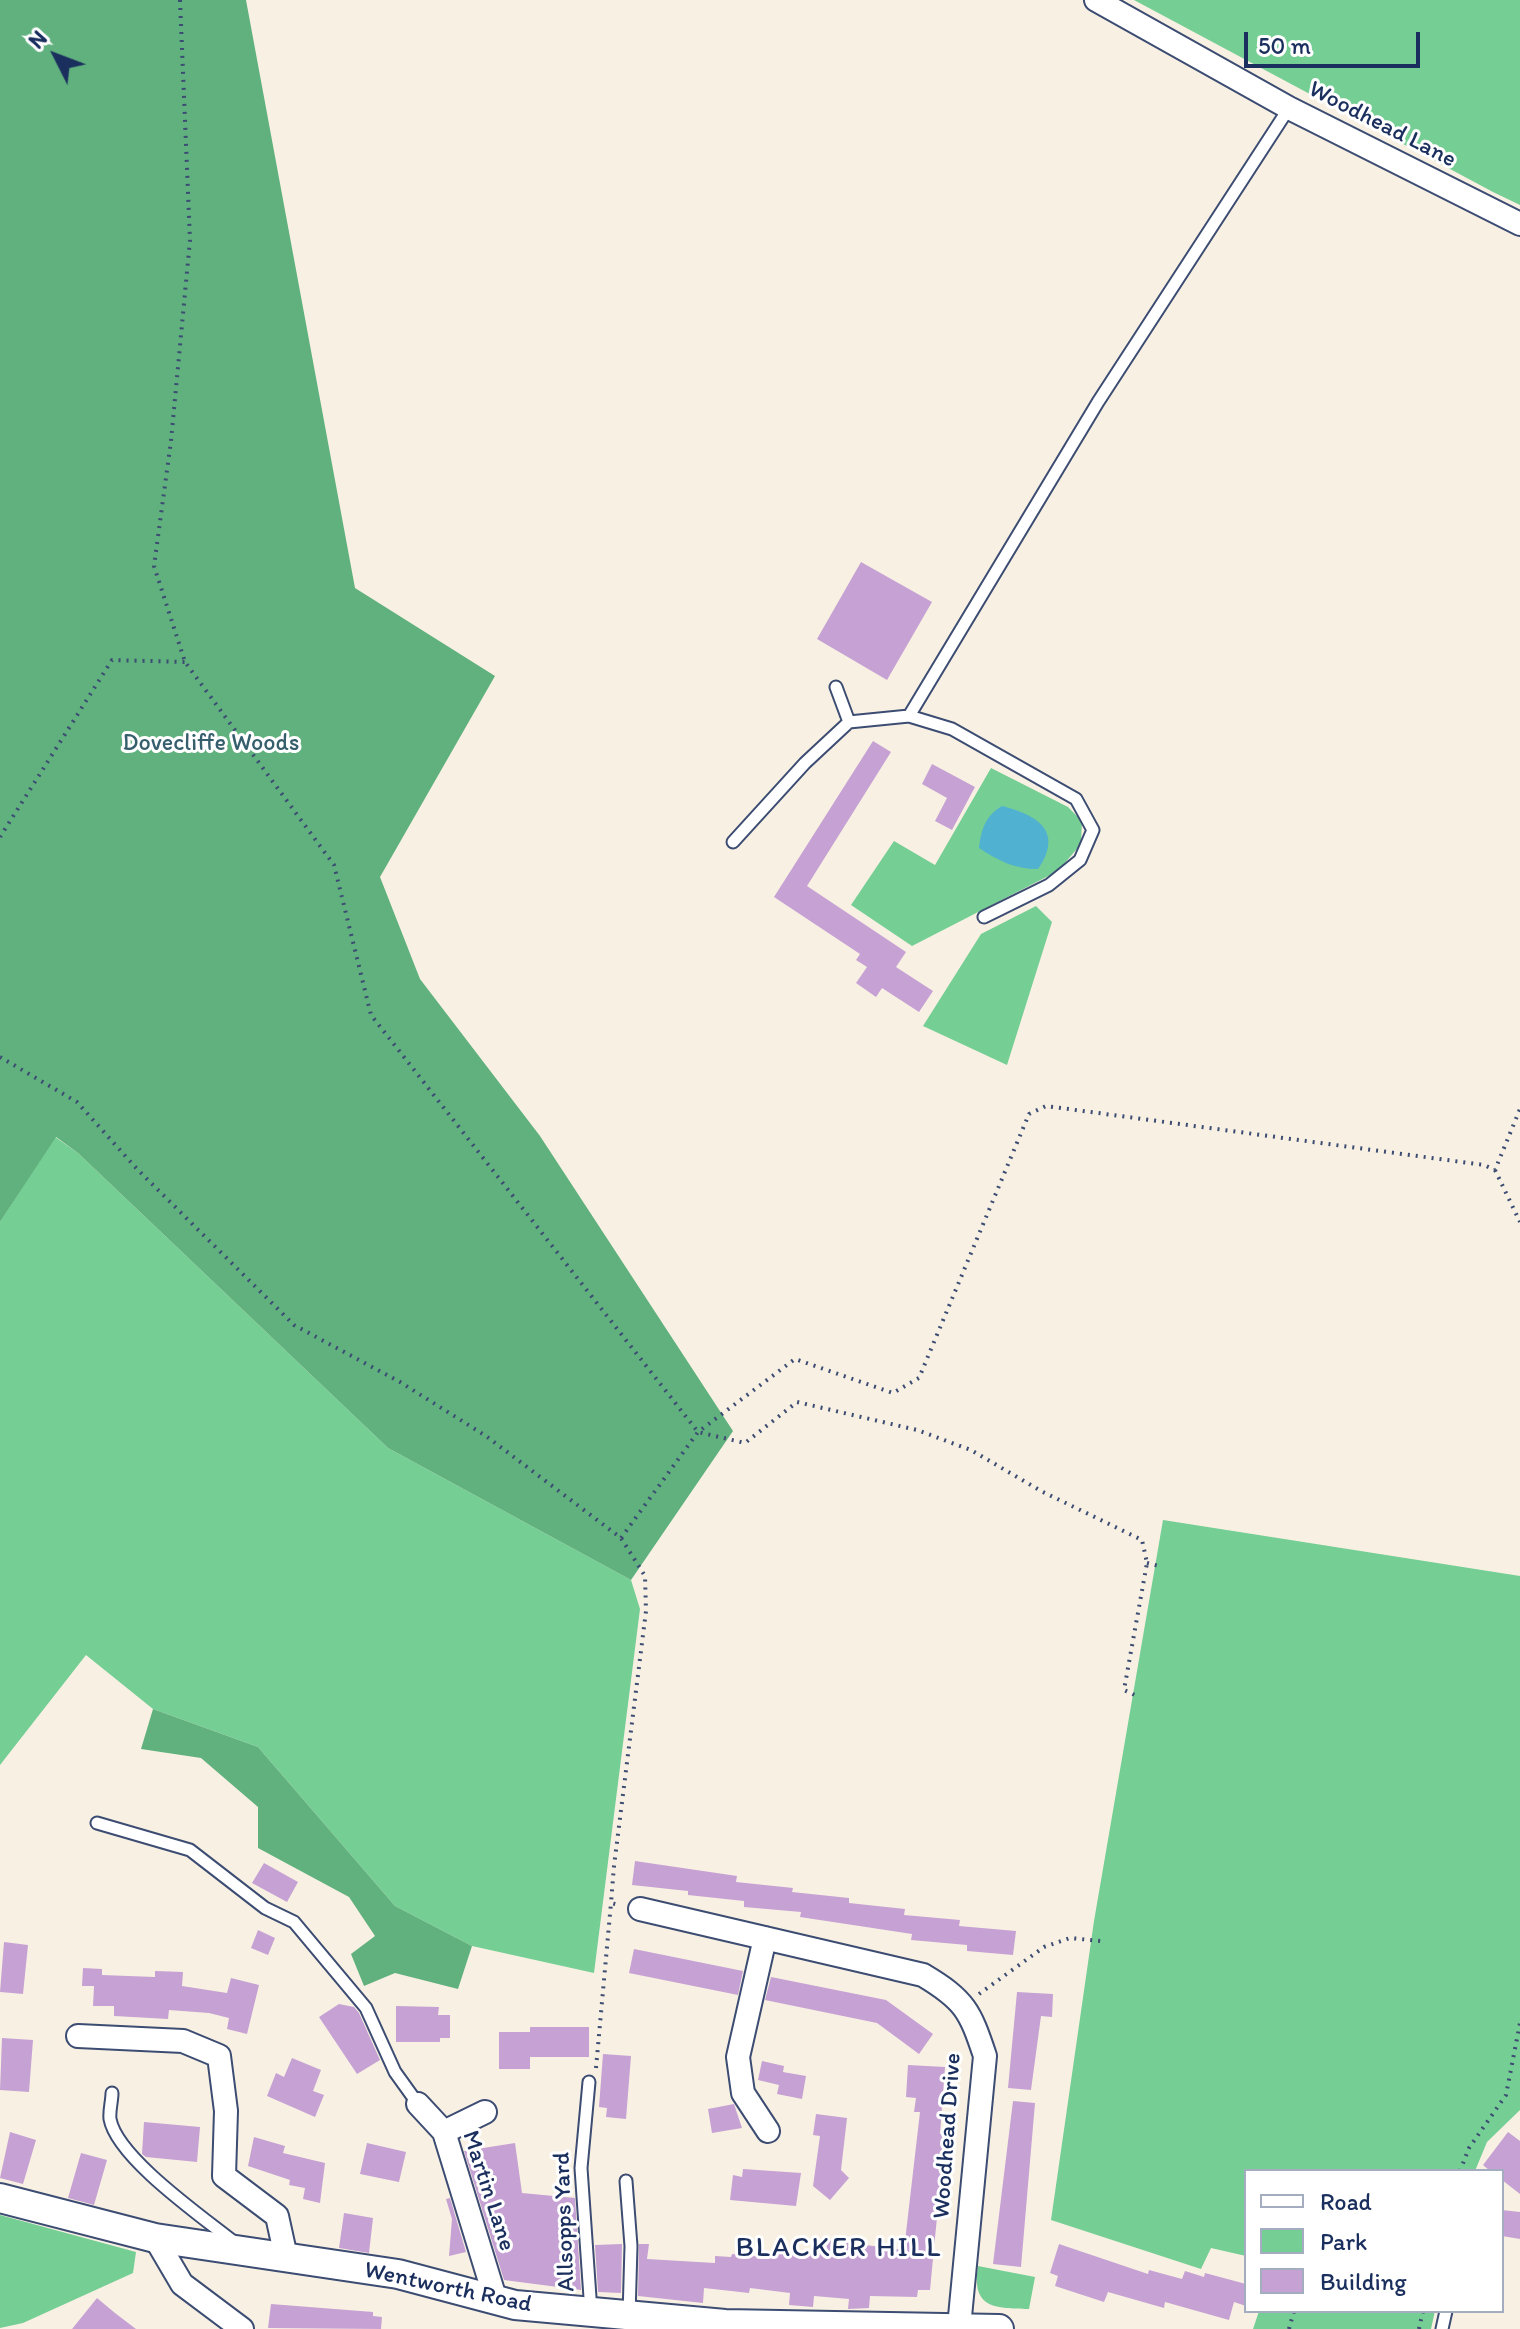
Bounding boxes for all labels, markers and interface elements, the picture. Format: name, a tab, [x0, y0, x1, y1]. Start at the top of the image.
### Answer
north arrow	[16, 16, 96, 96]
scale bar	[1248, 16, 1424, 66]
text: N	[23, 25, 53, 54]
text: 50 m	[1258, 31, 1311, 60]
street label: Woodhead Lane	[1303, 75, 1461, 175]
park label: Dovecliffe Woods	[123, 730, 299, 758]
street label: Woodhead Drive	[928, 2052, 968, 2220]
street label: Martin Lane	[455, 2127, 521, 2255]
street label: Allsopps Yard	[548, 2152, 582, 2292]
legend	[1244, 2169, 1504, 2313]
text: Road	[1320, 2187, 1372, 2216]
text: Park	[1320, 2227, 1367, 2256]
district label: BLACKER HILL	[735, 2232, 943, 2266]
street label: Wentworth Road	[362, 2256, 534, 2320]
text: Building	[1320, 2267, 1407, 2296]

